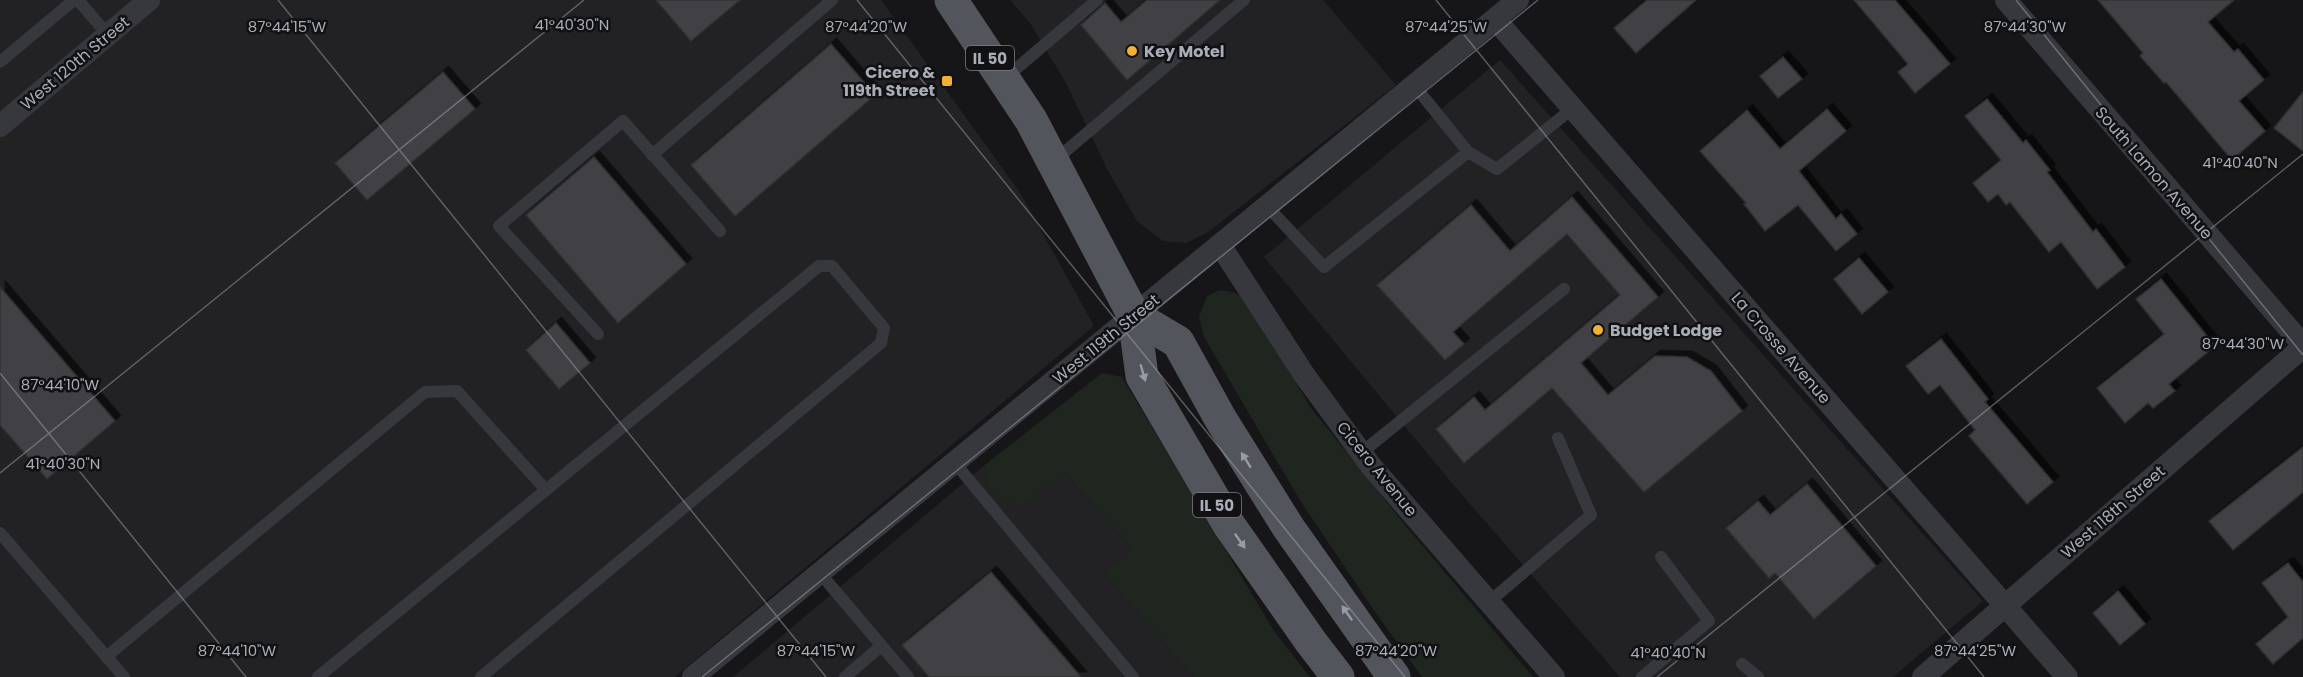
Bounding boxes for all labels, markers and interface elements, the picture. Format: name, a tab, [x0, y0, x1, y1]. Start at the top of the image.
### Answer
street label: West 120th Street	[16, 11, 134, 115]
text: 41°40'30"N	[535, 14, 609, 35]
text: 87°44'15"W	[248, 16, 327, 37]
text: 87°44'20"W	[825, 16, 907, 37]
text: 87°44'25"W	[1405, 16, 1487, 37]
text: 87°44'30"W	[1984, 16, 2067, 37]
place label: Key Motel	[1144, 40, 1224, 63]
marker: Key Motel	[1125, 44, 1139, 58]
road number: IL 50	[966, 46, 1014, 70]
place label: Cicero & 119th Street	[843, 61, 935, 102]
marker: Cicero & 119th Street	[940, 74, 954, 88]
street label: South Lamon Avenue	[2090, 102, 2218, 244]
text: 41°40'40"N	[2202, 152, 2278, 173]
street label: La Crosse Avenue	[1726, 287, 1836, 409]
street label: West 119th Street	[1048, 289, 1164, 389]
place label: Budget Lodge	[1610, 319, 1722, 342]
marker: Budget Lodge	[1591, 323, 1605, 337]
text: 87°44'30"W	[2202, 333, 2285, 354]
one-way arrow	[1139, 364, 1148, 382]
text: 87°44'10"W	[21, 374, 100, 395]
street label: Cicero Avenue	[1331, 417, 1423, 522]
one-way arrow	[1240, 452, 1251, 468]
text: 41°40'30"N	[26, 453, 100, 474]
street label: West 118th Street	[2056, 460, 2170, 564]
road number: IL 50	[1193, 493, 1241, 517]
one-way arrow	[1234, 533, 1246, 549]
one-way arrow	[1342, 605, 1353, 621]
text: 87°44'10"W	[198, 640, 277, 661]
text: 87°44'15"W	[777, 640, 856, 661]
text: 87°44'20"W	[1355, 640, 1437, 661]
text: 87°44'25"W	[1934, 640, 2016, 661]
text: 41°40'40"N	[1630, 642, 1706, 663]

